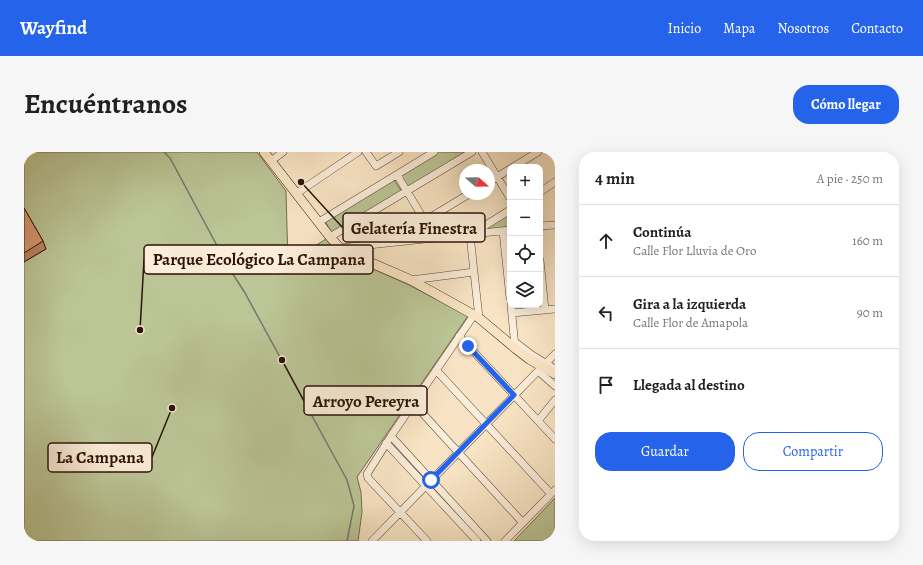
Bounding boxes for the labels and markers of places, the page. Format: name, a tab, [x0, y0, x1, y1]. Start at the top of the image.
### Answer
callout: Gelatería Finestra	[343, 213, 485, 242]
callout: Parque Ecológico La Campana	[144, 245, 373, 274]
callout: Arroyo Pereyra	[304, 386, 427, 415]
callout: La Campana	[48, 443, 152, 472]

